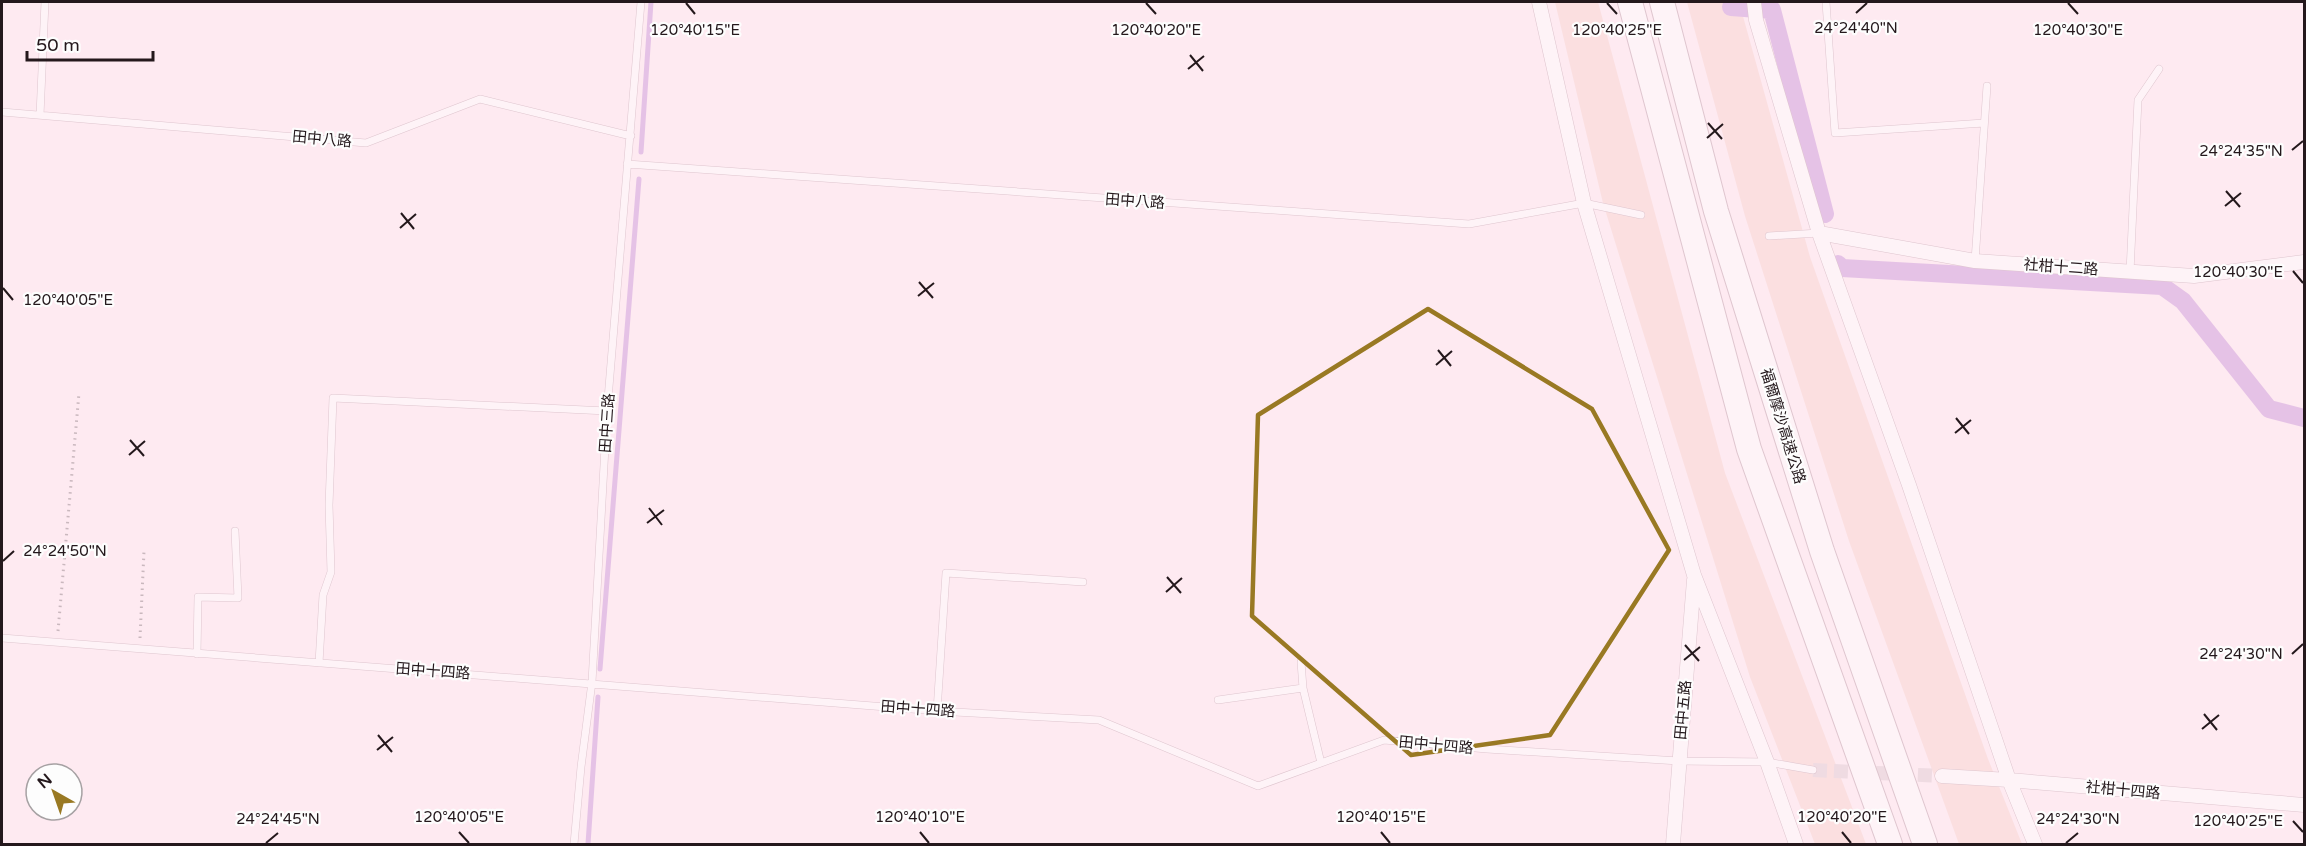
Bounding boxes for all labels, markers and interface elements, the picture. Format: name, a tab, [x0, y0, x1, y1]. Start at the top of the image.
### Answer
text: 24°24'40"N	[1814, 19, 1898, 37]
text: 120°40'15"E	[650, 21, 740, 39]
text: 120°40'20"E	[1111, 21, 1201, 39]
text: 120°40'25"E	[1572, 21, 1662, 39]
text: 120°40'30"E	[2033, 21, 2123, 39]
scale bar	[27, 24, 153, 62]
text: 50 m	[36, 34, 80, 56]
street label: 田中八路	[291, 127, 353, 151]
text: 24°24'35"N	[2199, 142, 2283, 160]
street label: 田中八路	[1104, 190, 1166, 212]
street label: 社柑十二路	[2023, 255, 2099, 279]
text: 120°40'30"E	[2193, 263, 2283, 281]
text: 120°40'05"E	[23, 291, 113, 309]
street label: 福爾摩沙高速公路	[1757, 366, 1809, 486]
street label: 田中三路	[596, 392, 618, 454]
text: 24°24'50"N	[23, 542, 107, 560]
text: 24°24'30"N	[2199, 645, 2283, 663]
street label: 田中十四路	[395, 659, 471, 683]
street label: 田中五路	[1671, 679, 1695, 741]
street label: 田中十四路	[880, 697, 956, 721]
street label: 田中十四路	[1398, 733, 1474, 757]
north arrow	[24, 762, 84, 822]
text: N	[34, 769, 56, 793]
street label: 社柑十四路	[2085, 778, 2161, 802]
text: 120°40'05"E	[414, 808, 504, 826]
text: 120°40'10"E	[875, 808, 965, 826]
text: 120°40'15"E	[1336, 808, 1426, 826]
text: 120°40'20"E	[1797, 808, 1887, 826]
text: 24°24'45"N	[236, 810, 320, 828]
text: 24°24'30"N	[2036, 810, 2120, 828]
text: 120°40'25"E	[2193, 812, 2283, 830]

